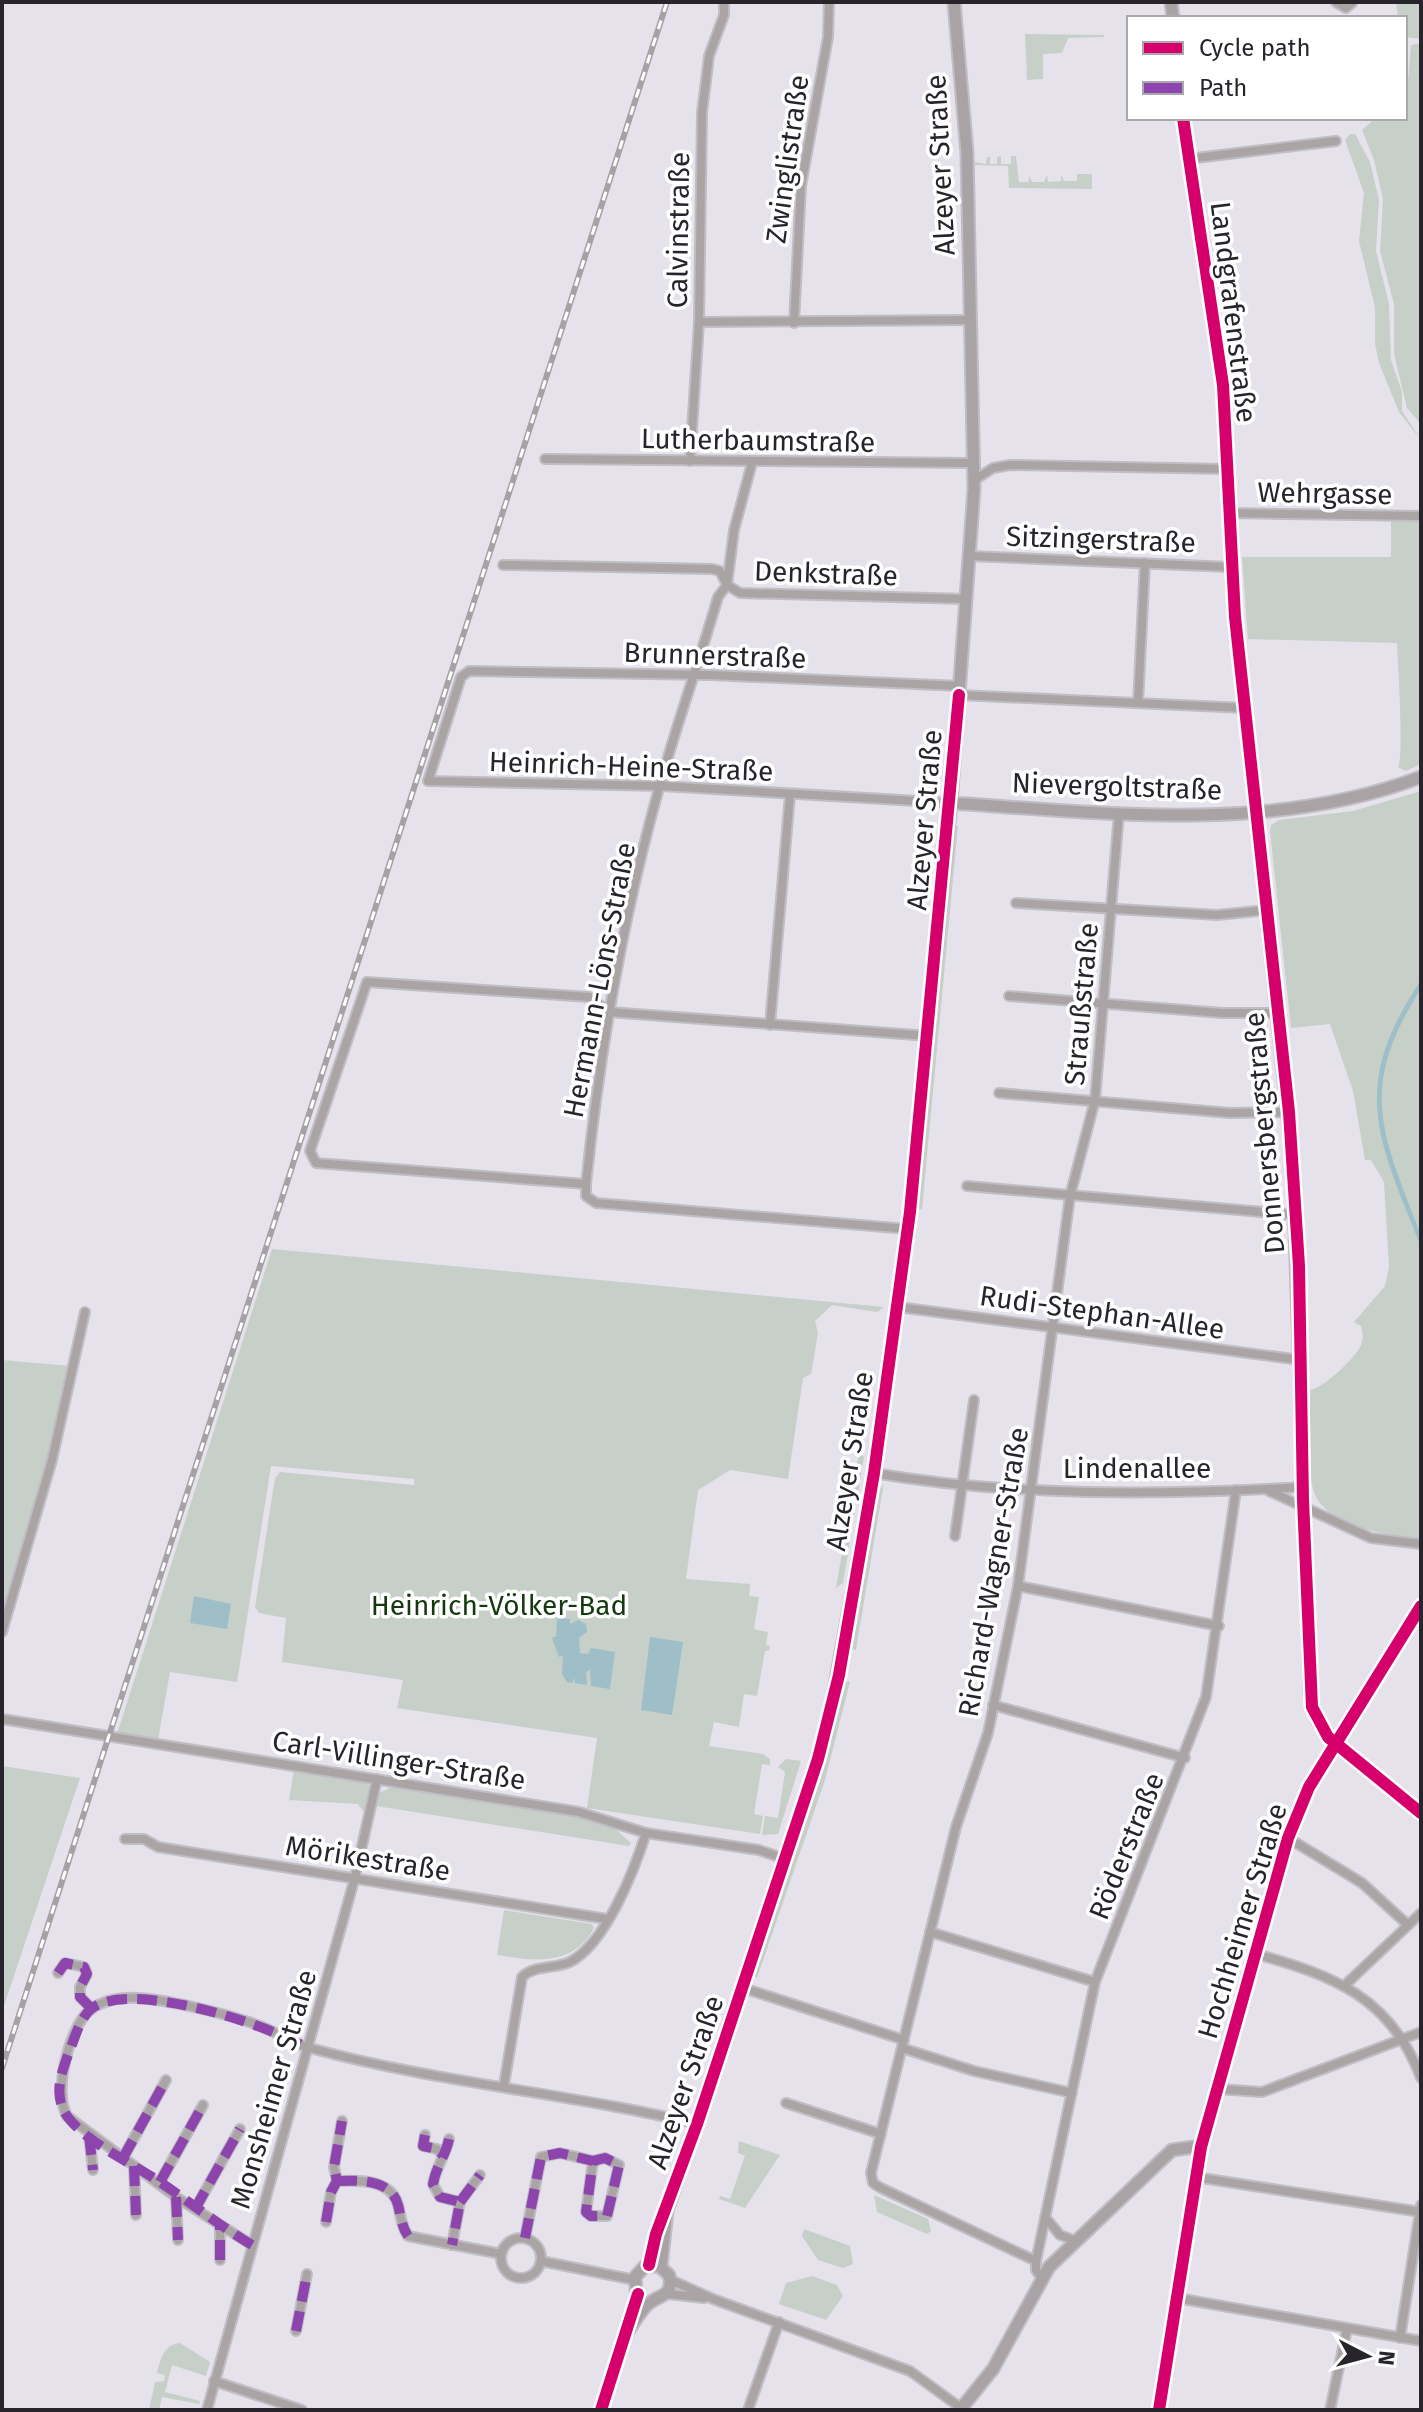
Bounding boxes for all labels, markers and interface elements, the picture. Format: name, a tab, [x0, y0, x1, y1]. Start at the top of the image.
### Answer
legend	[1127, 16, 1407, 120]
text: Cycle path	[1199, 34, 1311, 62]
street label: Zwinglistraße	[759, 73, 816, 245]
street label: Alzeyer Straße	[919, 74, 962, 256]
text: Path	[1199, 74, 1247, 102]
street label: Calvinstraße	[661, 151, 696, 309]
street label: Landgrafenstraße	[1204, 200, 1263, 425]
street label: Lutherbaumstraße	[641, 422, 875, 459]
street label: Wehrgasse	[1257, 476, 1393, 511]
street label: Sitzingerstraße	[1006, 520, 1196, 559]
street label: Denkstraße	[753, 554, 899, 593]
street label: Brunnerstraße	[623, 636, 807, 675]
street label: Alzeyer Straße	[900, 728, 949, 912]
street label: Heinrich-Heine-Straße	[488, 745, 774, 788]
street label: Nievergoltstraße	[1011, 766, 1223, 807]
street label: Hermann-Löns-Straße	[557, 840, 642, 1121]
street label: Straußstraße	[1058, 921, 1105, 1087]
street label: Donnersbergstraße	[1237, 1011, 1292, 1255]
street label: Rudi-Stephan-Allee	[977, 1279, 1226, 1346]
street label: Alzeyer Straße	[819, 1369, 880, 1553]
street label: Richard-Wagner-Straße	[952, 1425, 1035, 1720]
street label: Lindenallee	[1063, 1452, 1211, 1485]
park label: Heinrich-Völker-Bad	[371, 1589, 627, 1622]
street label: Carl-Villinger-Straße	[270, 1724, 528, 1797]
street label: Röderstraße	[1082, 1768, 1171, 1924]
street label: Hochheimer Straße	[1191, 1799, 1294, 2043]
street label: Mörikestraße	[283, 1829, 453, 1888]
street label: Monsheimer Straße	[224, 1966, 323, 2212]
street label: Alzeyer Straße	[640, 1991, 731, 2173]
north arrow	[1327, 2316, 1407, 2396]
text: N	[1372, 2349, 1401, 2367]

